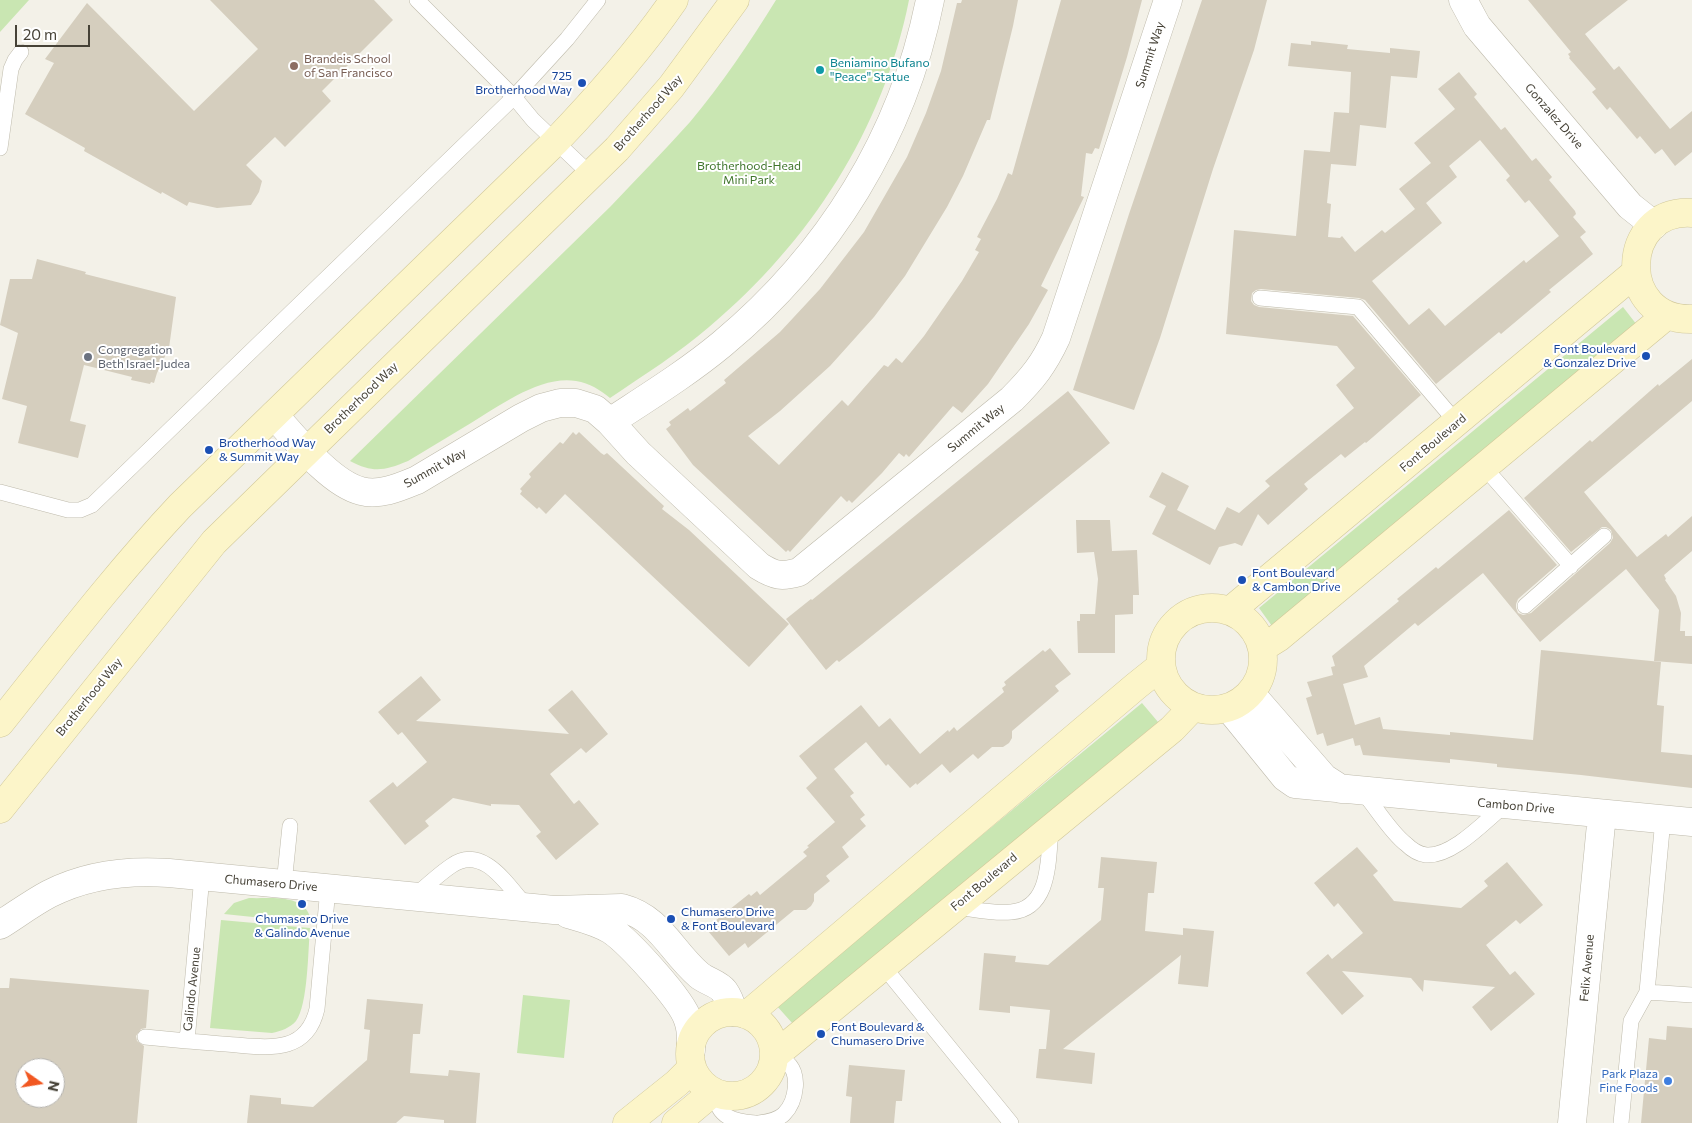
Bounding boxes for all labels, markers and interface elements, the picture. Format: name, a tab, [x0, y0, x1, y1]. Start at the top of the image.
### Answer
scale bar	[18, 15, 92, 47]
street label: Summit Way	[1133, 20, 1167, 90]
text: 20 m	[23, 25, 57, 43]
place label: Brandeis School of San Francisco	[304, 52, 393, 80]
place label: Beniamino Bufano "Peace" Statue	[830, 56, 930, 84]
marker: Brandeis School of San Francisco	[288, 60, 300, 72]
marker: Beniamino Bufano "Peace" Statue	[814, 64, 826, 76]
place label: 725 Brotherhood Way	[475, 69, 572, 97]
street label: Brotherhood Way	[611, 72, 685, 154]
marker: 725 Brotherhood Way	[576, 77, 588, 89]
street label: Gonzalez Drive	[1522, 80, 1586, 152]
park label: Brotherhood-Head Mini Park	[697, 159, 801, 187]
place label: Font Boulevard & Gonzalez Drive	[1543, 342, 1636, 370]
place label: Congregation Beth Israel-Judea	[98, 343, 190, 371]
marker: Font Boulevard & Gonzalez Drive	[1640, 350, 1652, 362]
marker: Congregation Beth Israel-Judea	[82, 351, 94, 363]
street label: Brotherhood Way	[321, 359, 401, 437]
street label: Summit Way	[945, 401, 1007, 455]
street label: Font Boulevard	[1397, 411, 1469, 475]
place label: Brotherhood Way & Summit Way	[219, 436, 316, 464]
marker: Brotherhood Way & Summit Way	[203, 444, 215, 456]
street label: Summit Way	[401, 445, 469, 491]
place label: Font Boulevard & Cambon Drive	[1252, 566, 1341, 594]
marker: Font Boulevard & Cambon Drive	[1236, 574, 1248, 586]
street label: Brotherhood Way	[53, 655, 125, 739]
street label: Cambon Drive	[1477, 795, 1555, 817]
street label: Font Boulevard	[948, 850, 1020, 914]
street label: Chumasero Drive	[224, 872, 318, 894]
marker: Chumasero Drive & Galindo Avenue	[296, 898, 308, 910]
place label: Chumasero Drive & Font Boulevard	[681, 905, 775, 933]
place label: Chumasero Drive & Galindo Avenue	[254, 912, 350, 940]
marker: Chumasero Drive & Font Boulevard	[665, 913, 677, 925]
street label: Felix Avenue	[1577, 934, 1597, 1002]
street label: Galindo Avenue	[180, 946, 204, 1032]
place label: Font Boulevard & Chumasero Drive	[831, 1020, 925, 1048]
marker: Font Boulevard & Chumasero Drive	[815, 1028, 827, 1040]
north arrow	[15, 1058, 65, 1108]
place label: Park Plaza Fine Foods	[1599, 1067, 1658, 1095]
marker: Park Plaza Fine Foods	[1662, 1075, 1674, 1087]
text: N	[45, 1079, 64, 1093]

